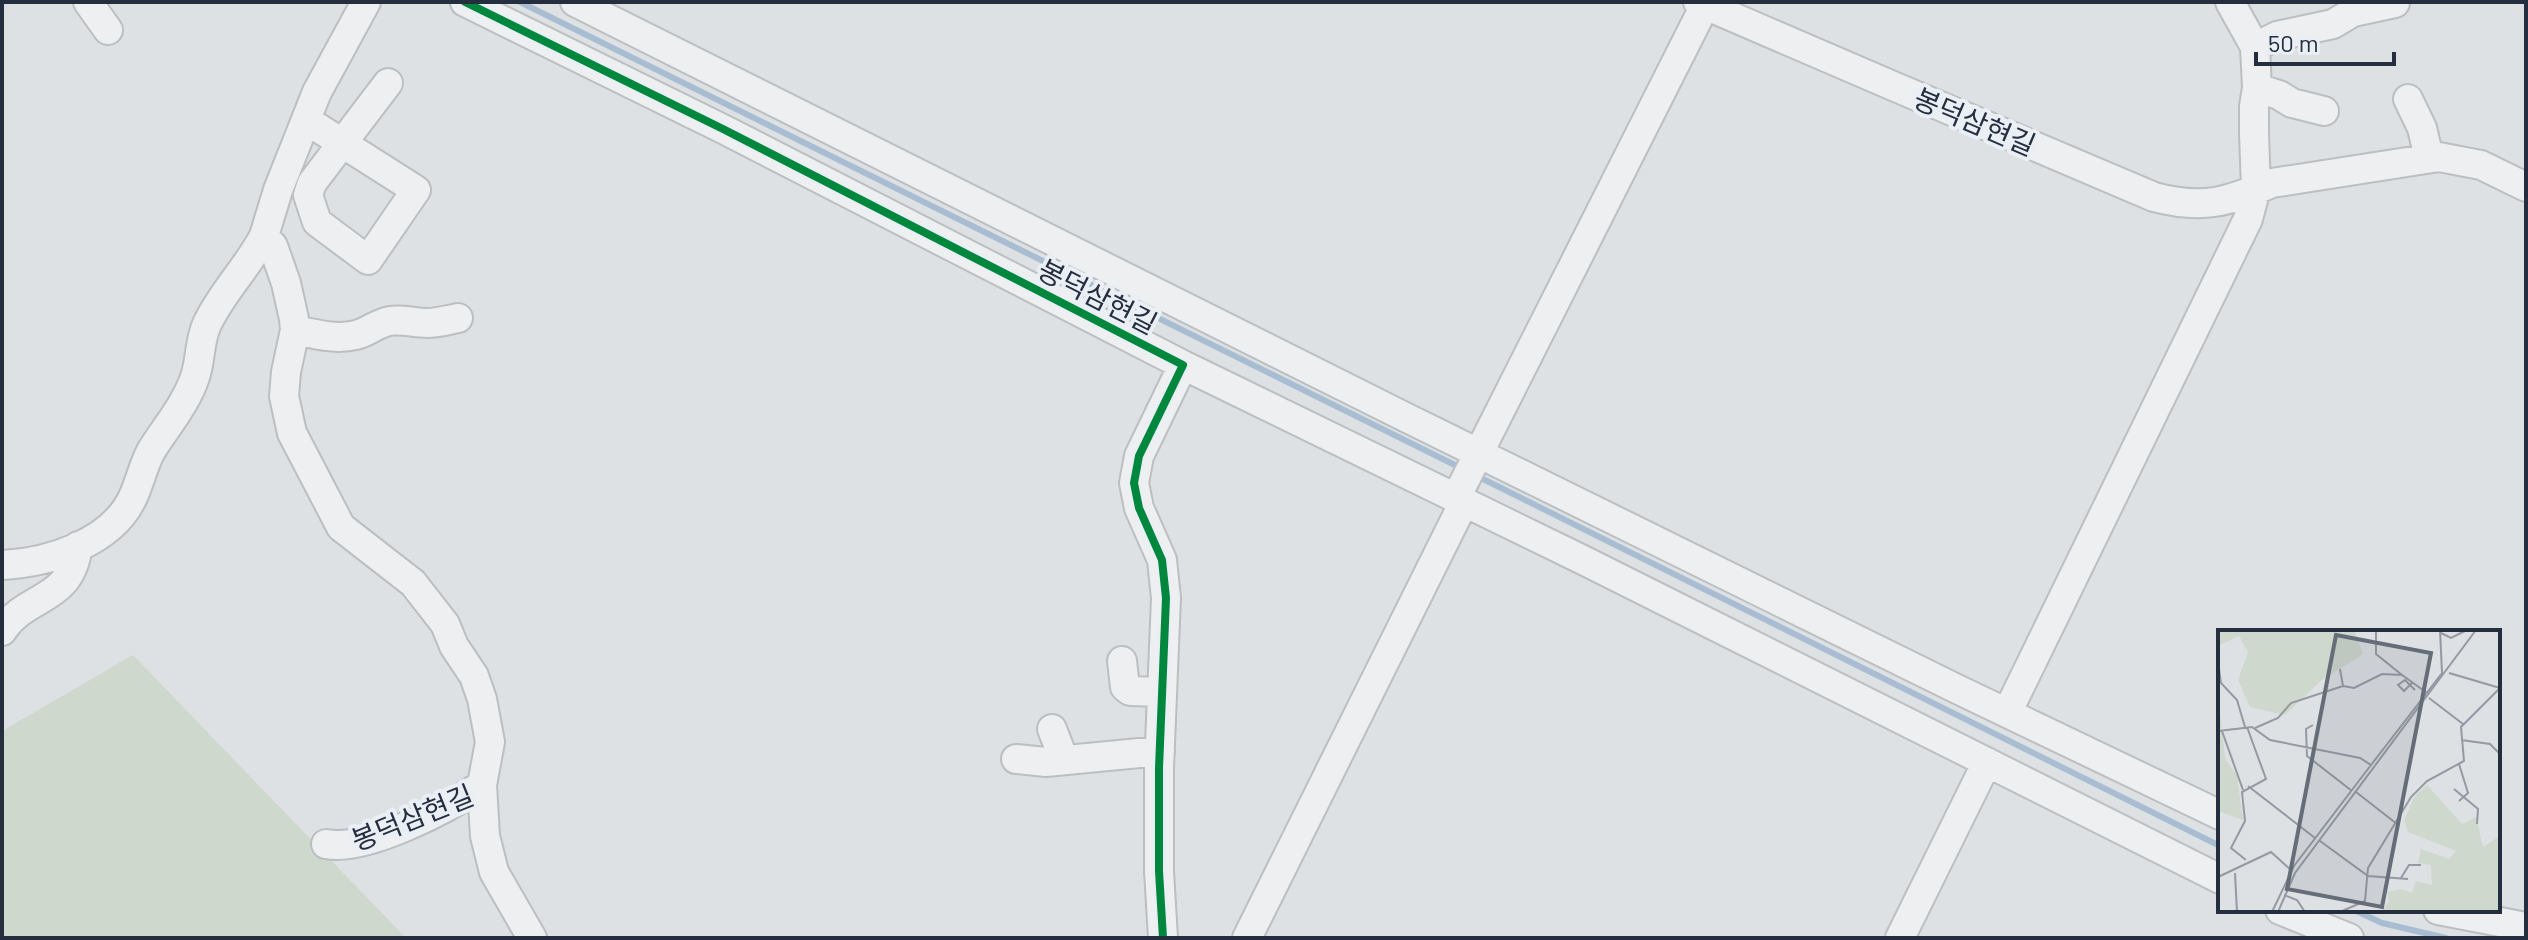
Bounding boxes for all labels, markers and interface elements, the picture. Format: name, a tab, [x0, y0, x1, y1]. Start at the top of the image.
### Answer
scale bar	[2256, 16, 2394, 66]
text: 50 m	[2268, 28, 2319, 57]
street label: 봉덕삼현길	[1909, 80, 2041, 162]
street label: 봉덕삼현길	[1033, 252, 1163, 340]
inset map	[2218, 630, 2500, 912]
street label: 봉덕삼현길	[346, 777, 478, 857]

